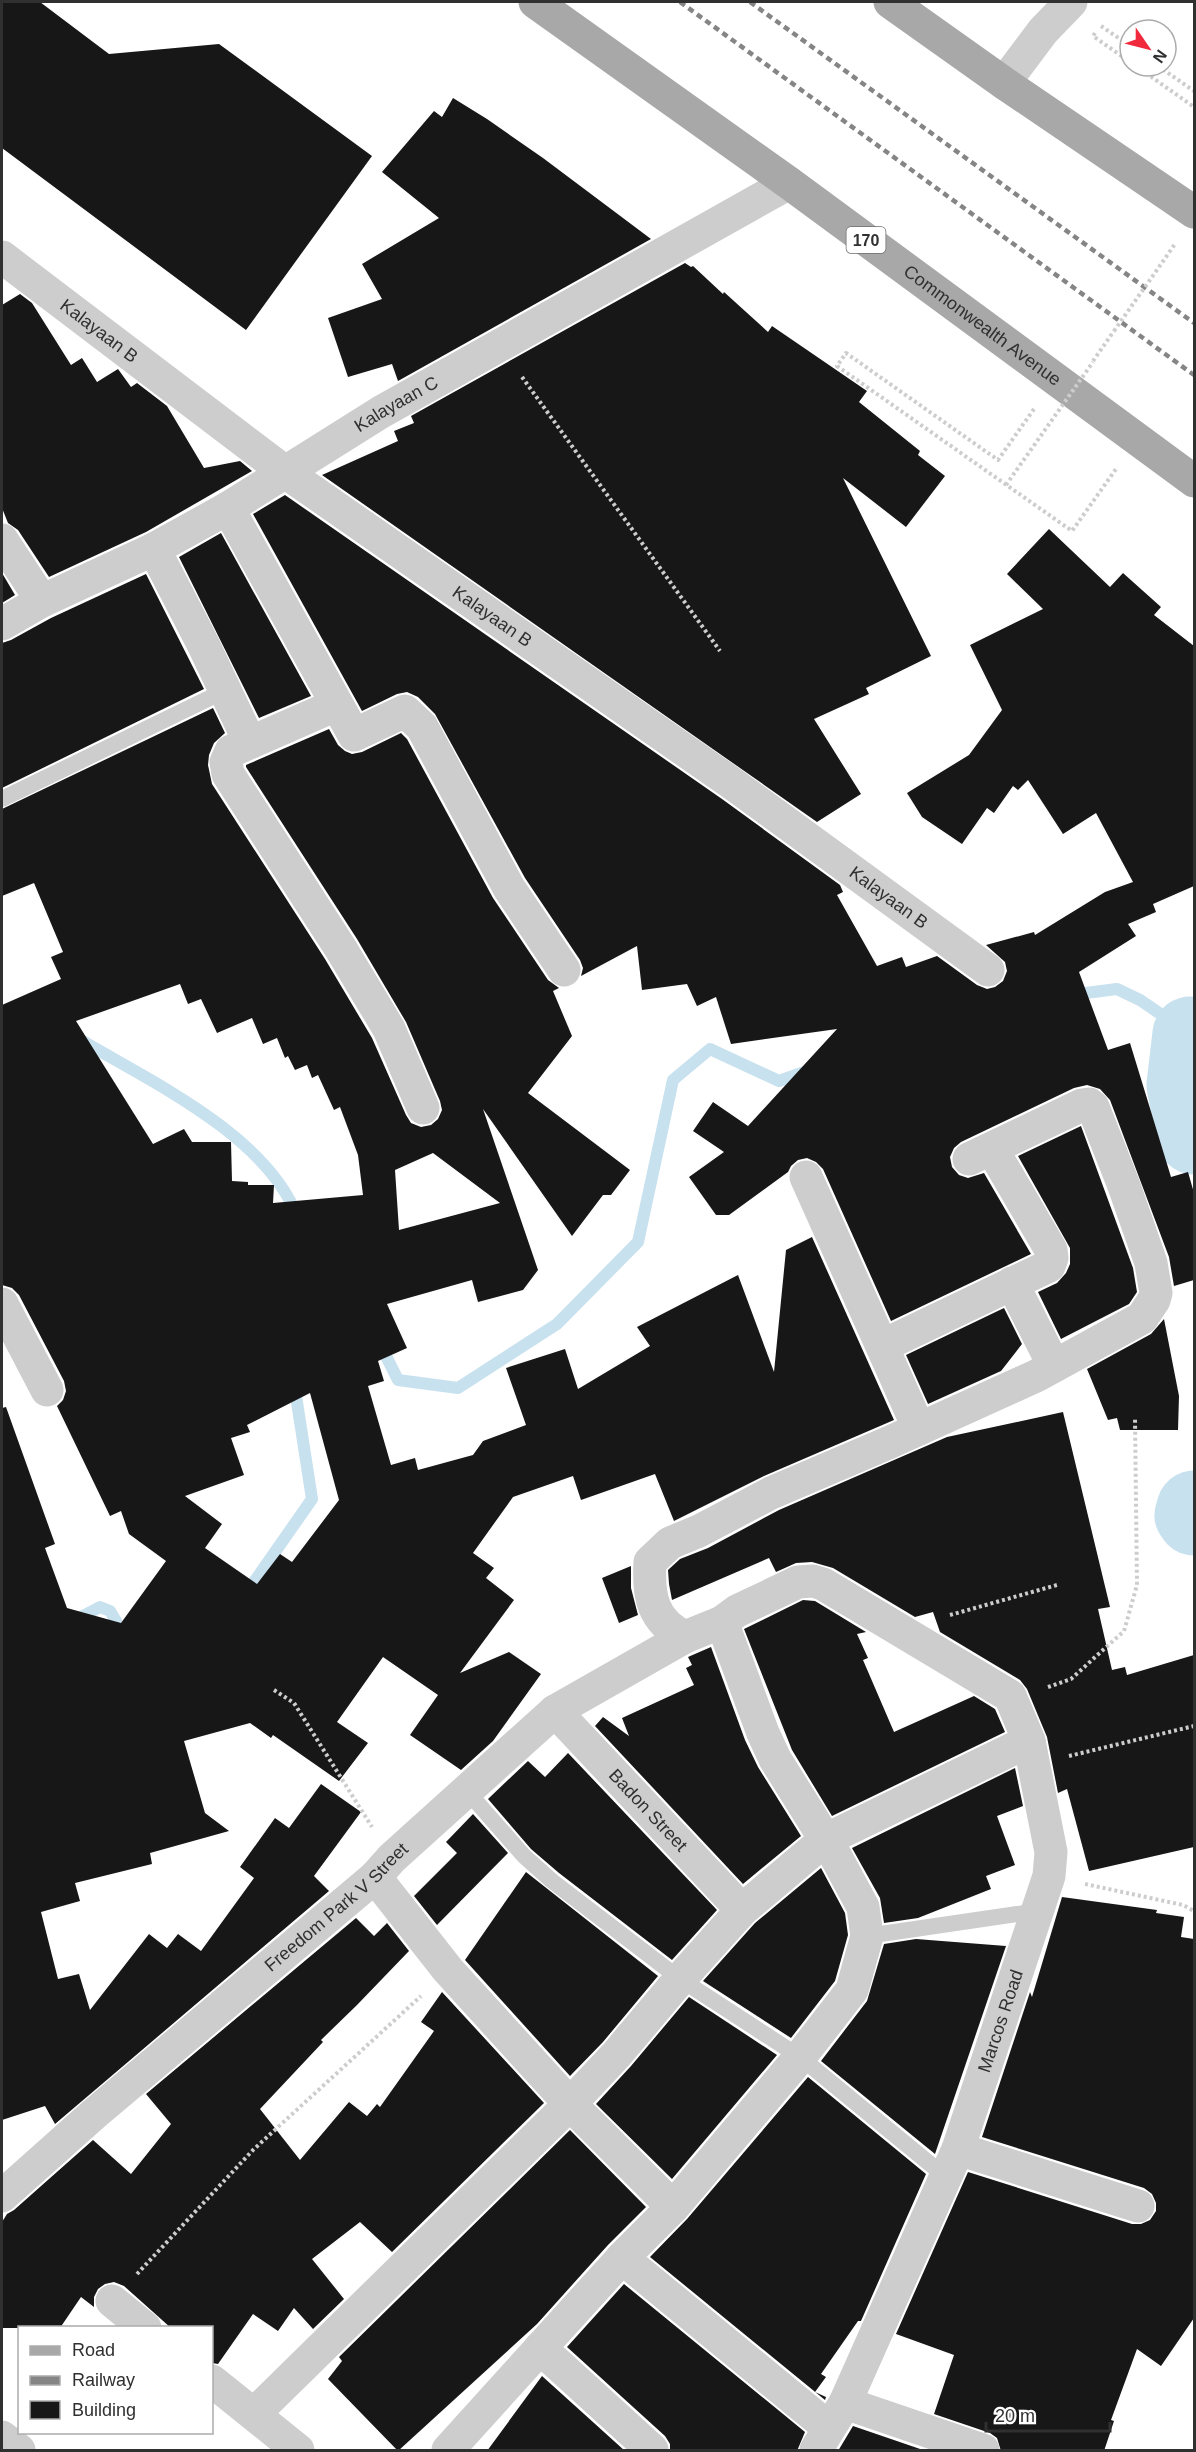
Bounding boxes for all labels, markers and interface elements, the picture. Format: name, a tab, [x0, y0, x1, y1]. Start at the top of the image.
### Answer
north arrow	[1118, 18, 1178, 78]
text: N	[1150, 47, 1170, 66]
road number: 170	[846, 227, 886, 253]
street label: Commonwealth Avenue	[900, 261, 1065, 390]
street label: Kalayaan B	[56, 295, 142, 367]
street label: Kalayaan C	[351, 372, 441, 436]
street label: Kalayaan B	[449, 582, 536, 651]
street label: Kalayaan B	[846, 862, 932, 933]
street label: Badon Street	[605, 1765, 691, 1855]
street label: Freedom Park V Street	[261, 1839, 412, 1976]
street label: Marcos Road	[974, 1967, 1027, 2075]
legend	[18, 2326, 213, 2434]
text: Road	[72, 2340, 115, 2360]
text: Railway	[72, 2370, 135, 2390]
scale bar	[986, 2395, 1110, 2433]
text: Building	[72, 2400, 136, 2420]
text: 20 m	[995, 2406, 1035, 2426]

